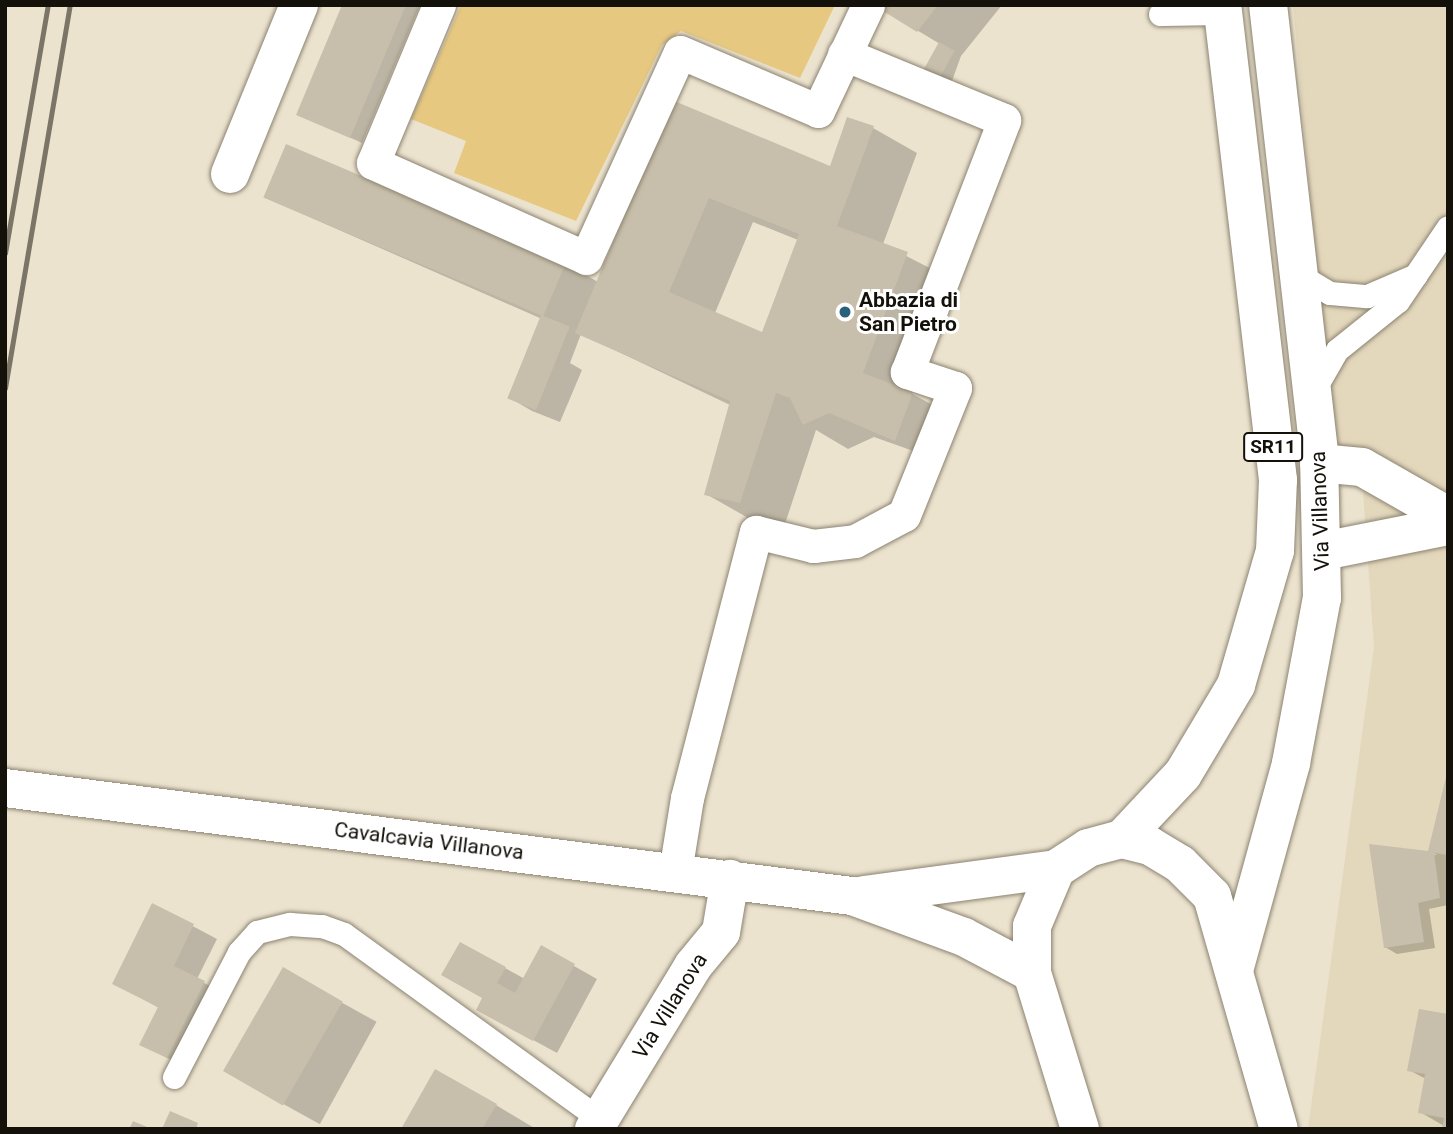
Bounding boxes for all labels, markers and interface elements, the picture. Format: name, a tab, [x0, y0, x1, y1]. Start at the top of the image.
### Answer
place label: Abbazia di San Pietro	[859, 287, 958, 337]
marker: Abbazia di San Pietro	[837, 304, 853, 320]
road number: SR11	[1242, 432, 1304, 462]
street label: Via Villanova	[1305, 451, 1335, 571]
street label: Cavalcavia Villanova	[333, 817, 525, 865]
street label: Via Villanova	[627, 948, 713, 1064]

